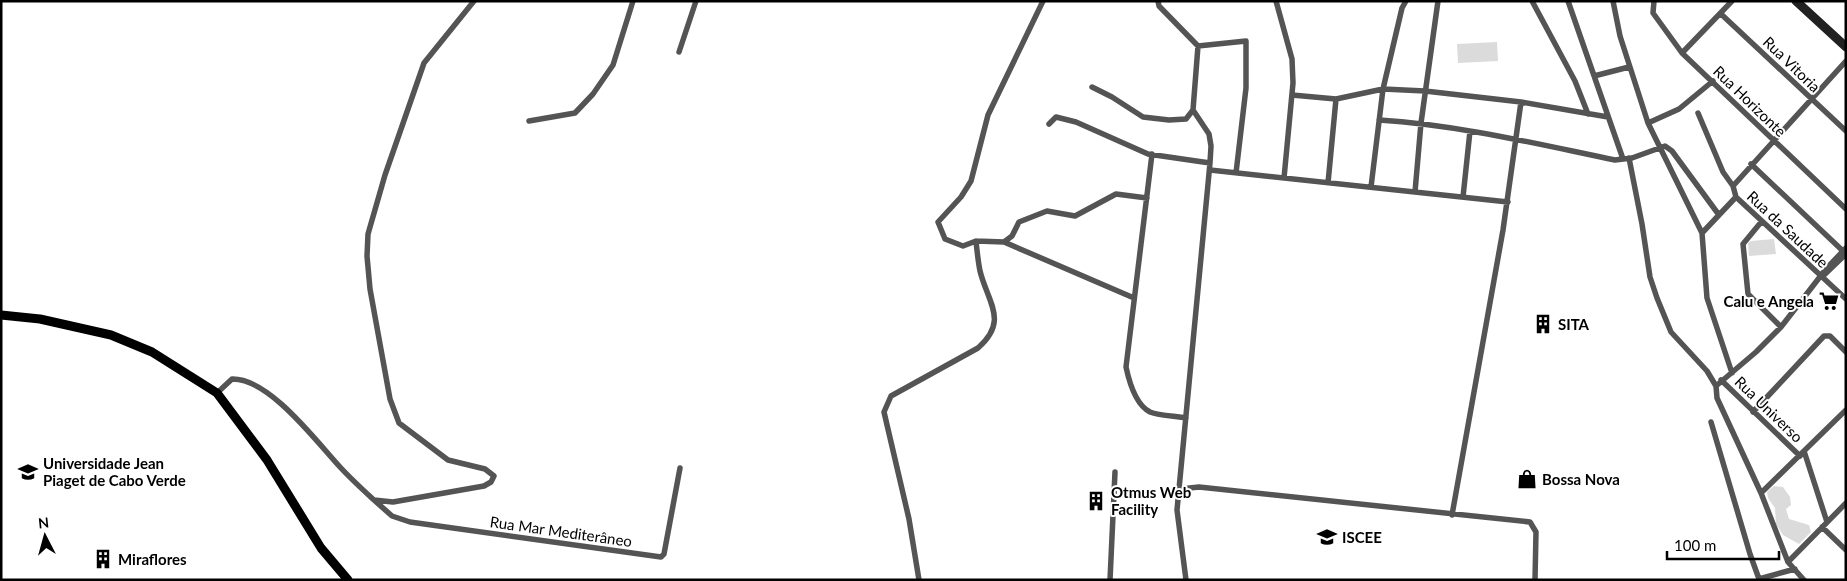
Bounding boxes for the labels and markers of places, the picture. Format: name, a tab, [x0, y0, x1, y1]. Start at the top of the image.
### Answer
supermarket icon: Calu e Angela	[1818, 290, 1840, 312]
place label: Calu e Angela	[1723, 292, 1814, 310]
building icon: SITA	[1532, 313, 1554, 335]
place label: SITA	[1558, 315, 1590, 333]
place label: Universidade Jean Piaget de Cabo Verde	[43, 454, 186, 489]
school or university icon: Universidade Jean Piaget de Cabo Verde	[17, 461, 39, 483]
shop icon: Bossa Nova	[1516, 468, 1538, 490]
place label: Bossa Nova	[1542, 470, 1620, 488]
place label: Otmus Web Facility	[1111, 483, 1191, 518]
building icon: Otmus Web Facility	[1085, 490, 1107, 512]
school or university icon: ISCEE	[1316, 526, 1338, 548]
place label: ISCEE	[1342, 528, 1382, 546]
building icon: Miraflores	[92, 548, 114, 570]
place label: Miraflores	[118, 550, 187, 568]

